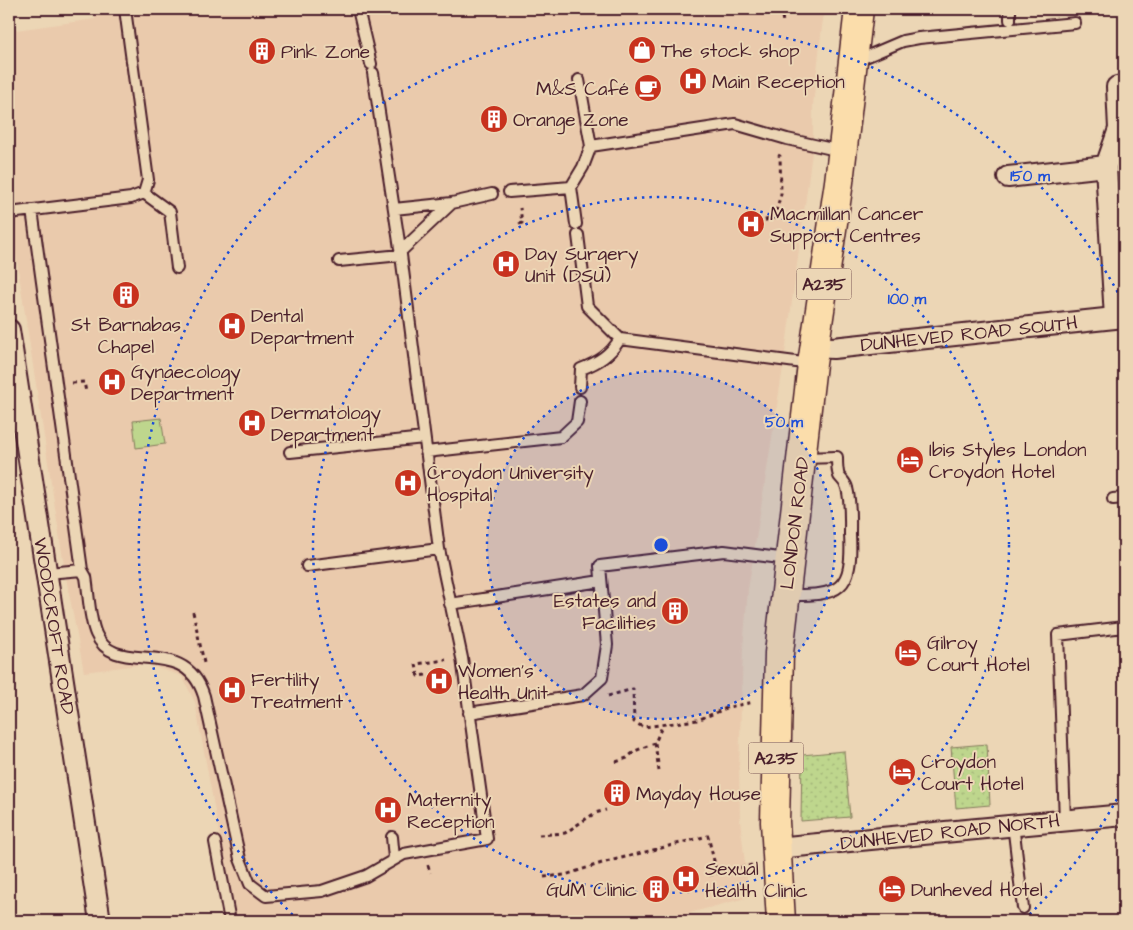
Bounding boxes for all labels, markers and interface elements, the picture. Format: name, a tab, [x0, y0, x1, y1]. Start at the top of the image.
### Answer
shop icon: The stock shop	[627, 35, 657, 65]
building icon: Pink Zone	[247, 36, 277, 66]
place label: The stock shop	[661, 38, 800, 65]
place label: Pink Zone	[281, 39, 370, 66]
hospital icon: Main Reception	[678, 66, 708, 96]
place label: Main Reception	[712, 69, 845, 96]
cafe icon: M&S Café	[633, 73, 663, 103]
place label: M&S Café	[536, 76, 629, 103]
building icon: Orange Zone	[479, 104, 509, 134]
place label: Orange Zone	[513, 107, 628, 135]
text: 150 m	[1010, 166, 1050, 187]
place label: Macmillan Cancer Support Centres	[770, 201, 924, 250]
hospital icon: Macmillan Cancer Support Centres	[736, 209, 766, 239]
place label: Day Surgery Unit (DSU)	[525, 241, 639, 290]
hospital icon: Day Surgery Unit (DSU)	[491, 249, 521, 279]
road number: A235	[796, 268, 852, 300]
building icon: St Barnabas Chapel	[111, 280, 141, 310]
text: 100 m	[888, 289, 927, 310]
place label: Dental Department	[251, 303, 355, 352]
street label: DUNHEVED ROAD SOUTH	[859, 310, 1079, 359]
hospital icon: Dental Department	[217, 311, 247, 341]
place label: St Barnabas Chapel	[71, 312, 181, 361]
place label: Gynaecology Department	[131, 359, 241, 408]
hospital icon: Gynaecology Department	[97, 367, 127, 397]
place label: Dermatology Department	[271, 400, 381, 449]
hospital icon: Dermatology Department	[237, 408, 267, 438]
text: 50 m	[765, 412, 803, 433]
place label: Ibis Styles London Croydon Hotel	[929, 437, 1087, 487]
hotel icon: Ibis Styles London Croydon Hotel	[895, 445, 925, 475]
street label: LONDON ROAD	[774, 455, 817, 591]
place label: Croydon University Hospital	[427, 460, 594, 509]
hospital icon: Croydon University Hospital	[393, 468, 423, 498]
street label: WOODCROFT ROAD	[26, 536, 81, 717]
centre of rings	[652, 536, 670, 554]
place label: Estates and Facilities	[554, 588, 656, 637]
building icon: Estates and Facilities	[660, 596, 690, 626]
place label: Gilroy Court Hotel	[927, 630, 1030, 679]
hotel icon: Gilroy Court Hotel	[893, 638, 923, 668]
place label: Women's Health Unit	[458, 658, 548, 707]
hospital icon: Women's Health Unit	[424, 666, 454, 696]
place label: Fertility Treatment	[251, 667, 344, 716]
hospital icon: Fertility Treatment	[217, 675, 247, 705]
road number: A235	[748, 742, 804, 774]
place label: Croydon Court Hotel	[921, 749, 1024, 798]
hotel icon: Croydon Court Hotel	[887, 757, 917, 787]
building icon: Mayday House	[602, 778, 632, 808]
place label: Mayday House	[636, 781, 761, 809]
place label: Maternity Reception	[407, 787, 494, 836]
hospital icon: Maternity Reception	[373, 795, 403, 825]
street label: DUNHEVED ROAD NORTH	[839, 808, 1061, 857]
place label: Sexual Health Clinic	[705, 856, 808, 905]
hospital icon: Sexual Health Clinic	[671, 864, 701, 894]
building icon: GUM Clinic	[641, 874, 671, 904]
hotel icon: Dunheved Hotel	[877, 874, 907, 904]
place label: GUM Clinic	[546, 877, 637, 904]
place label: Dunheved Hotel	[911, 877, 1043, 904]

